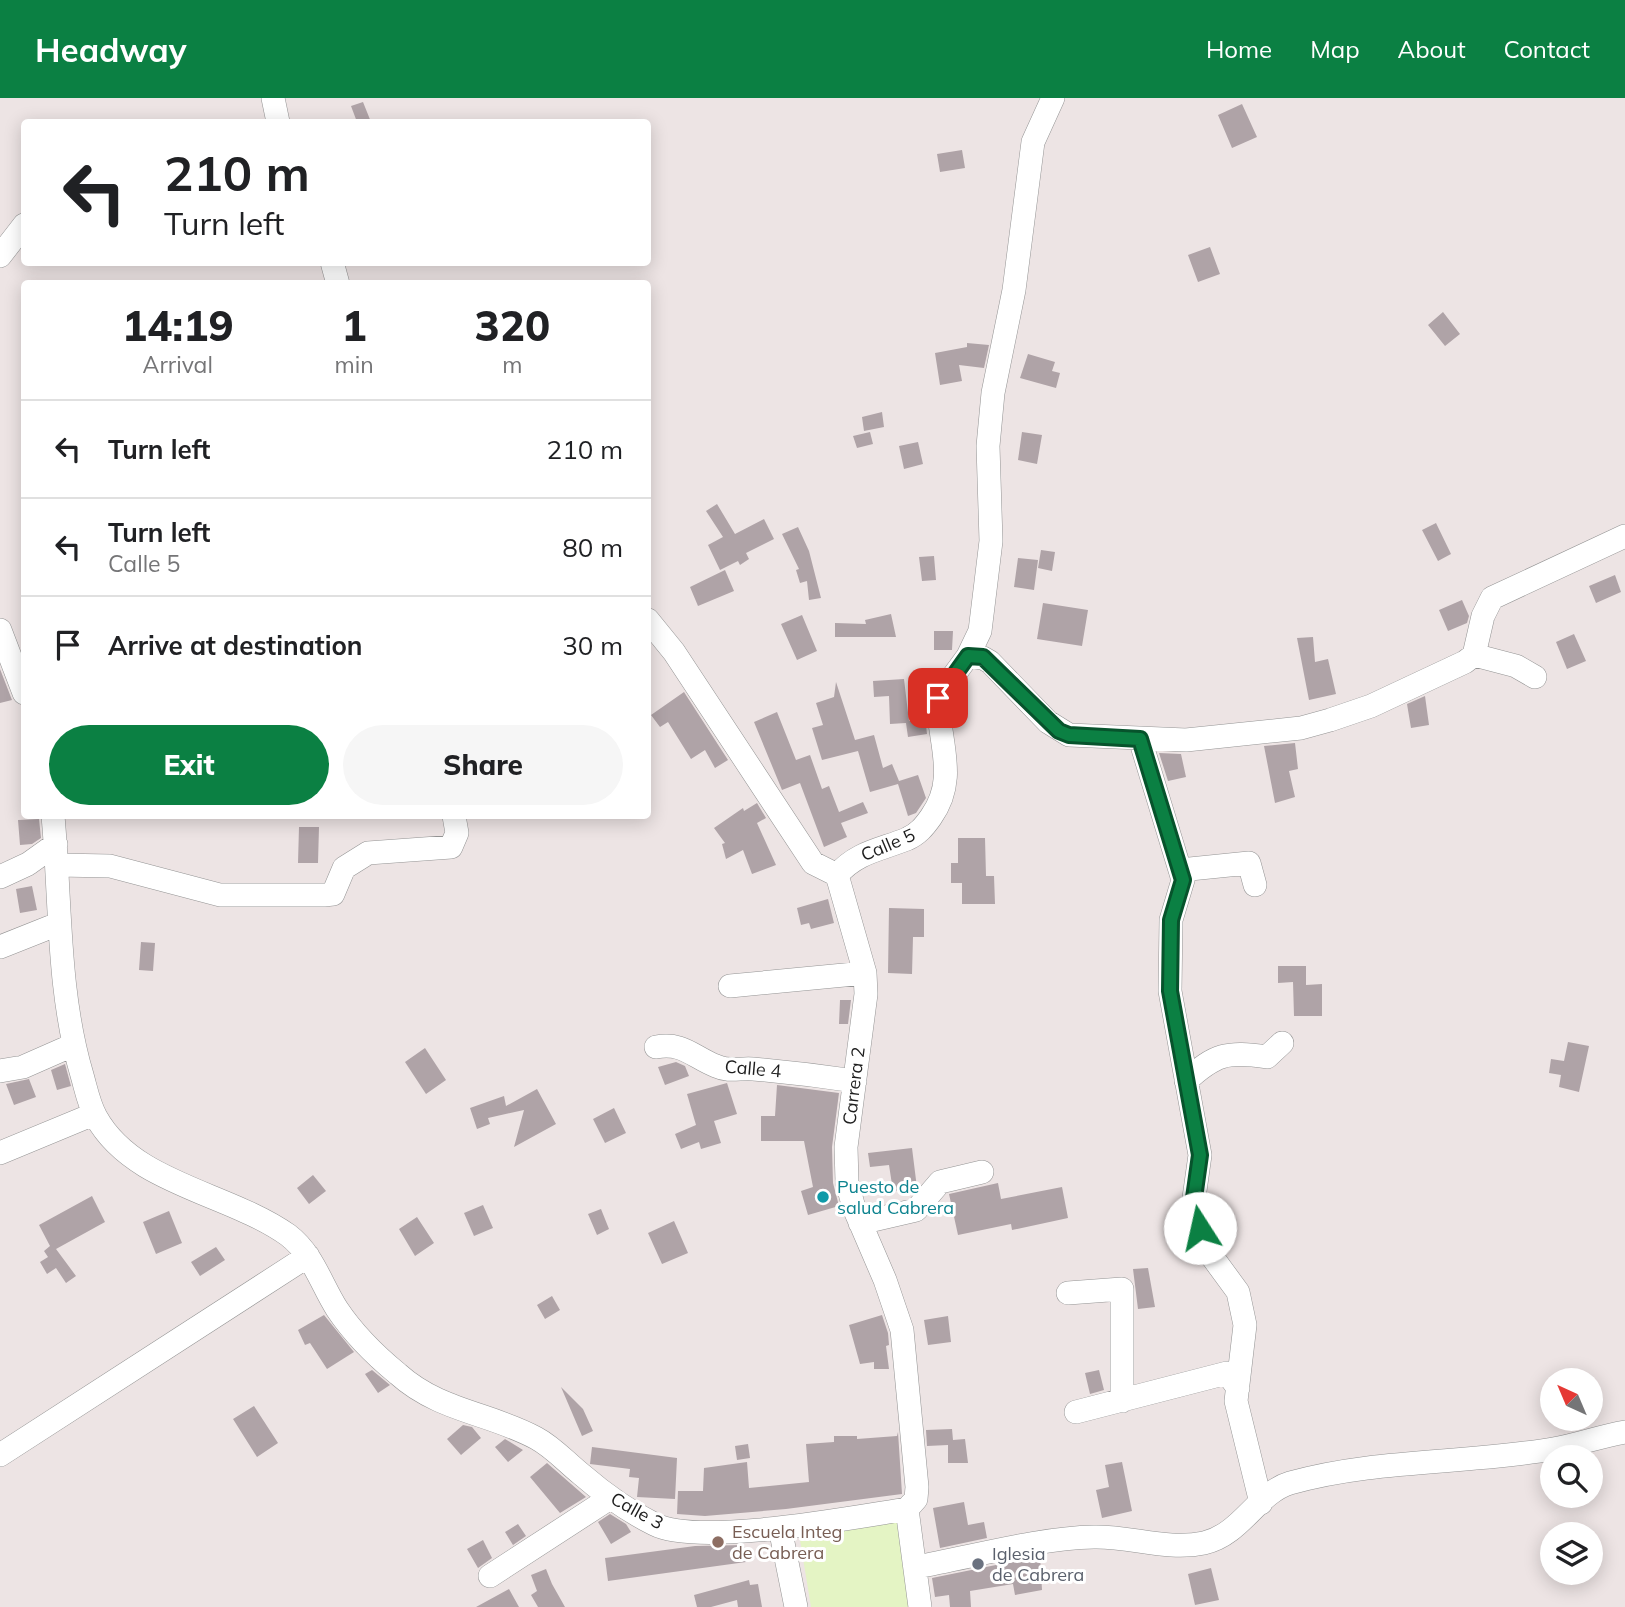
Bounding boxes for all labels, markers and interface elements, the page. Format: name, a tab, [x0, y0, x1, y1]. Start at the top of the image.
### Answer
text: Headway	[35, 29, 187, 70]
text: Home	[1206, 34, 1272, 64]
text: Map	[1310, 34, 1360, 64]
text: About	[1398, 34, 1466, 64]
text: Contact	[1504, 34, 1590, 64]
text: 210 m	[164, 142, 310, 203]
icon: left	[49, 147, 140, 238]
text: Turn left	[164, 203, 284, 243]
text: 14:19	[122, 299, 234, 352]
text: 1	[341, 299, 367, 352]
text: 320	[475, 299, 550, 352]
text: Arrival	[143, 350, 213, 379]
text: min	[334, 350, 374, 379]
text: m	[502, 350, 522, 379]
icon: left	[49, 430, 87, 468]
text: Turn left	[108, 433, 210, 466]
text: 210 m	[547, 433, 623, 466]
text: Turn left	[108, 516, 210, 549]
icon: left	[49, 528, 87, 566]
text: 80 m	[562, 531, 623, 564]
text: Calle 5	[108, 549, 180, 578]
icon: arrive	[49, 626, 87, 664]
text: Arrive at destination	[108, 629, 363, 662]
text: 30 m	[562, 629, 623, 662]
pin	[908, 668, 968, 728]
icon: arrive	[919, 679, 957, 717]
button: Exit	[49, 725, 329, 805]
button: Share	[343, 725, 623, 805]
street label: Calle 5	[857, 823, 919, 866]
street label: Carrera 2	[837, 1046, 870, 1126]
street label: Calle 4	[724, 1055, 782, 1082]
place label: Puesto de salud Cabrera	[837, 1175, 954, 1219]
marker: Puesto de salud Cabrera	[815, 1189, 831, 1205]
position arrow	[1163, 1191, 1237, 1265]
north arrow	[1540, 1368, 1603, 1432]
map controls	[1540, 1368, 1603, 1585]
button: search	[1540, 1445, 1603, 1508]
street label: Calle 3	[607, 1487, 668, 1534]
place label: Escuela Integ de Cabrera	[732, 1520, 842, 1564]
button: layers	[1540, 1522, 1603, 1585]
marker: Escuela Integ de Cabrera	[710, 1534, 726, 1550]
place label: Iglesia de Cabrera	[992, 1542, 1084, 1586]
marker: Iglesia de Cabrera	[970, 1556, 986, 1572]

